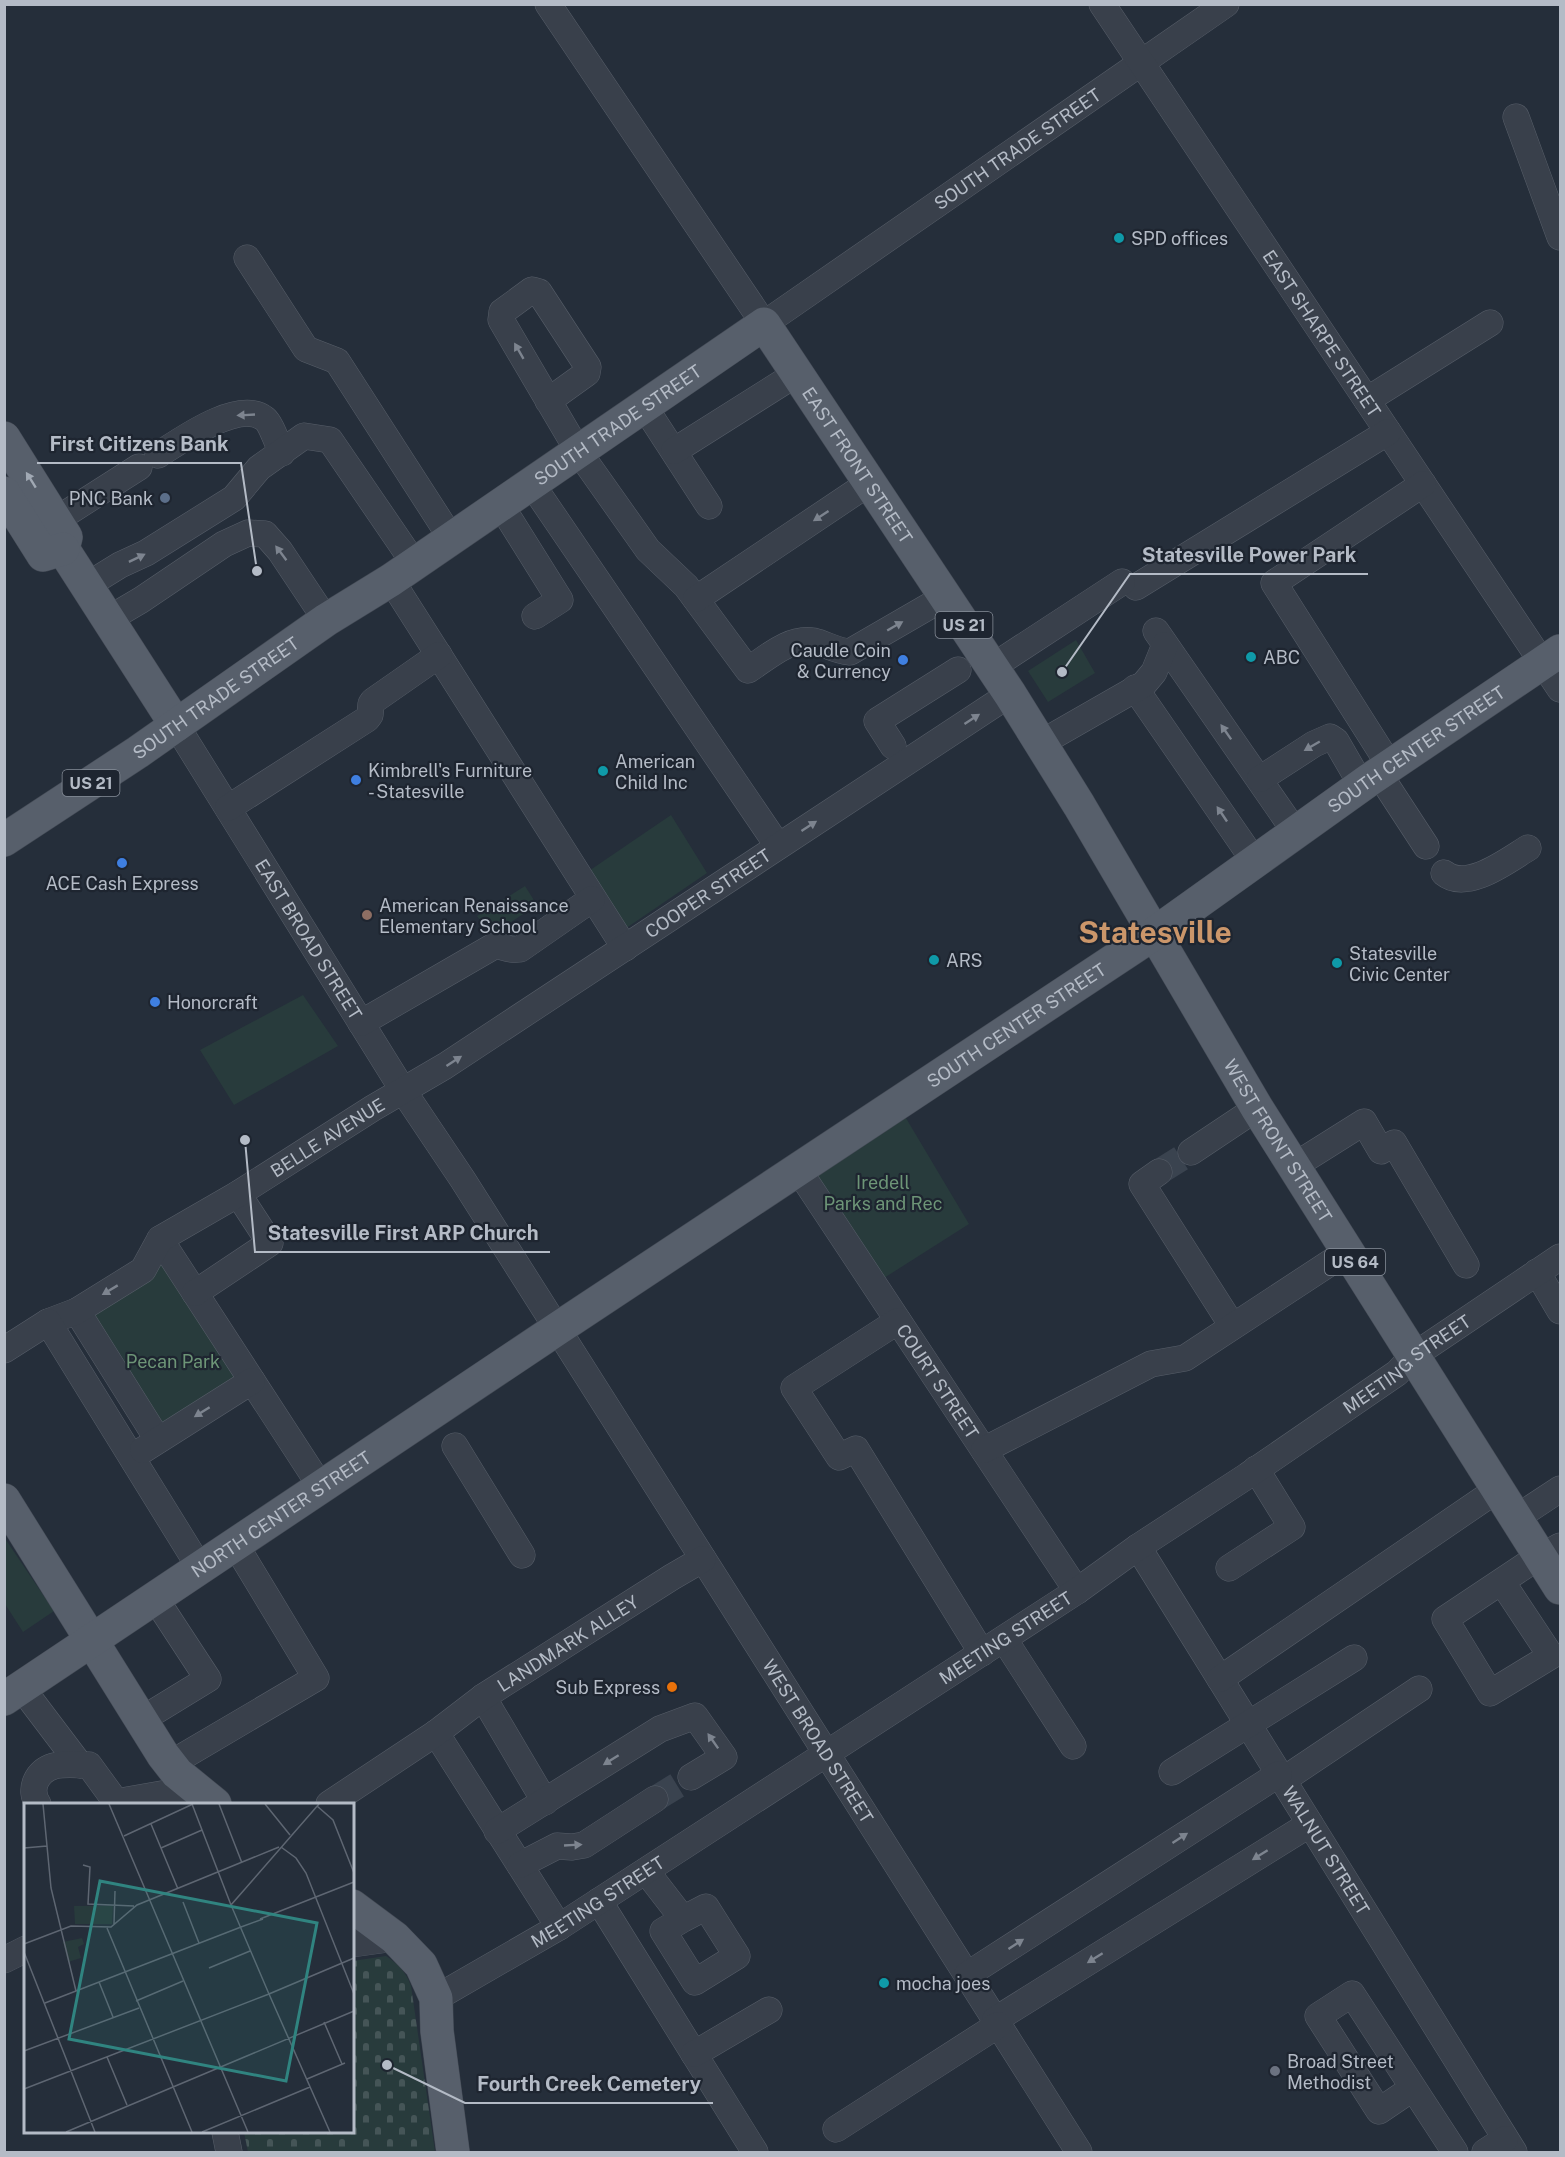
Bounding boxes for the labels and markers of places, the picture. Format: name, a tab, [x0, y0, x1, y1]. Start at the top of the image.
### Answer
place label: SPD offices	[1131, 228, 1228, 249]
marker: SPD offices	[1112, 231, 1126, 245]
callout: First Citizens Bank	[37, 425, 241, 463]
place label: PNC Bank	[69, 488, 153, 509]
marker: PNC Bank	[158, 491, 172, 505]
callout: Statesville Power Park	[1130, 536, 1368, 574]
place label: Caudle Coin & Currency	[791, 640, 891, 682]
place label: ABC	[1263, 647, 1300, 668]
marker: ABC	[1244, 650, 1258, 664]
marker: Caudle Coin & Currency	[896, 653, 910, 667]
place label: American Child Inc	[615, 751, 695, 793]
place label: Kimbrell's Furniture - Statesville	[368, 760, 532, 802]
marker: American Child Inc	[596, 764, 610, 778]
marker: Kimbrell's Furniture - Statesville	[349, 773, 363, 787]
marker: ACE Cash Express	[115, 856, 129, 870]
place label: ACE Cash Express	[45, 873, 199, 894]
place label: American Renaissance Elementary School	[379, 895, 569, 937]
marker: American Renaissance Elementary School	[360, 908, 374, 922]
place label: Statesville Civic Center	[1349, 943, 1450, 985]
place label: ARS	[946, 950, 983, 971]
marker: ARS	[927, 953, 941, 967]
marker: Statesville Civic Center	[1330, 956, 1344, 970]
place label: Honorcraft	[167, 992, 258, 1013]
marker: Honorcraft	[148, 995, 162, 1009]
callout: Statesville First ARP Church	[255, 1214, 550, 1252]
place label: Sub Express	[555, 1677, 660, 1698]
marker: Sub Express	[665, 1680, 679, 1694]
place label: mocha joes	[896, 1973, 990, 1994]
marker: mocha joes	[877, 1976, 891, 1990]
place label: Broad Street Methodist	[1287, 2051, 1394, 2093]
marker: Broad Street Methodist	[1268, 2064, 1282, 2078]
callout: Fourth Creek Cemetery	[465, 2065, 713, 2103]

